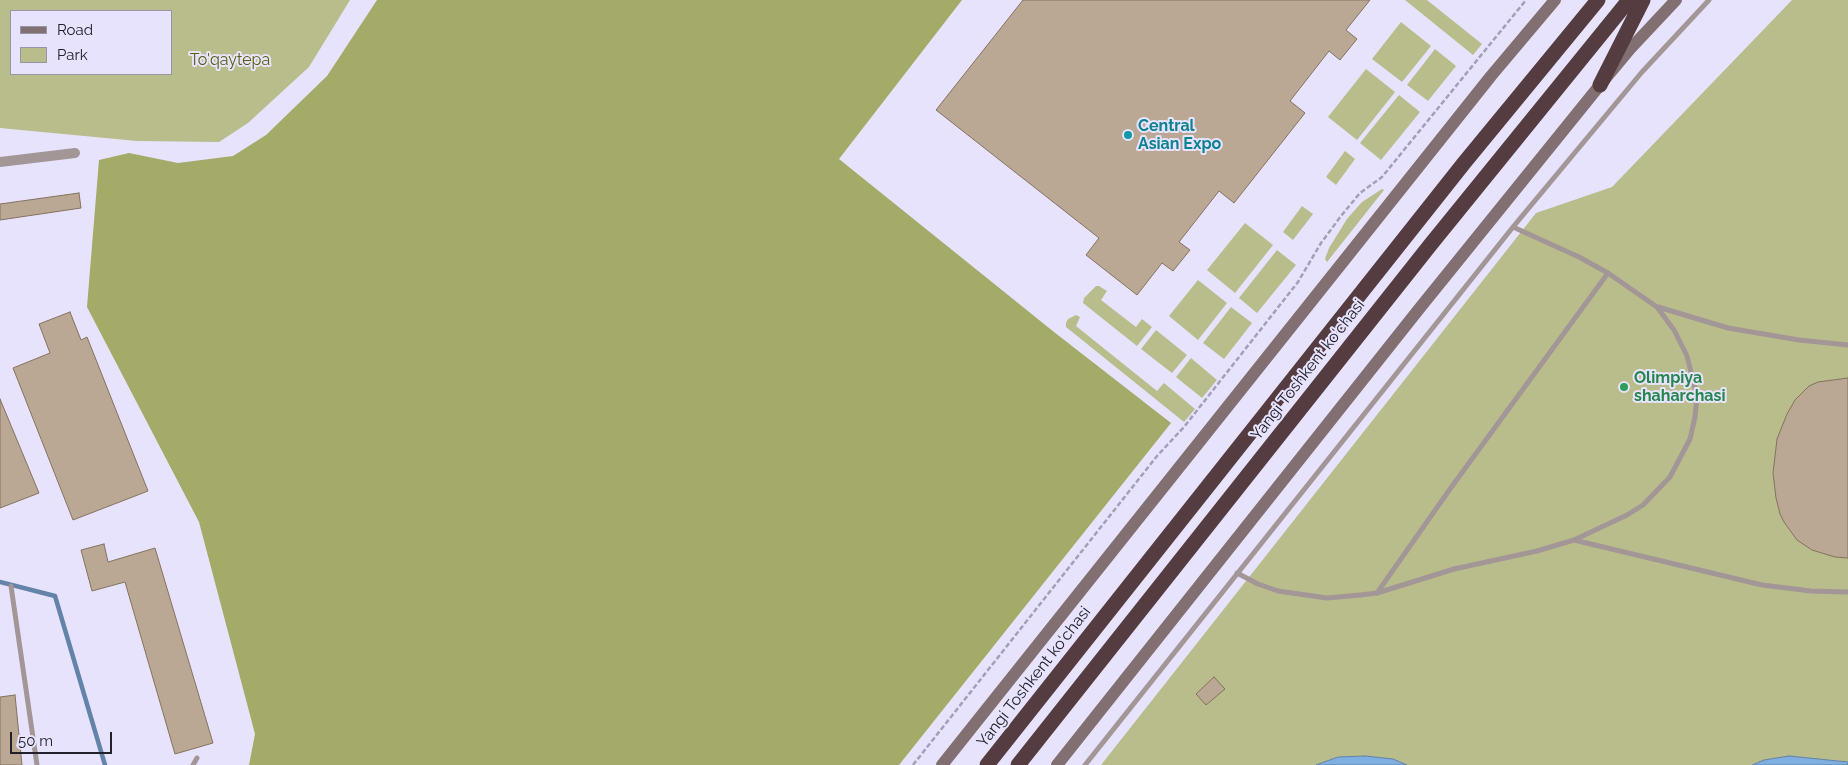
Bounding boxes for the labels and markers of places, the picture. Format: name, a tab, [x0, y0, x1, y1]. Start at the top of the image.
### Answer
place label: Central Asian Expo	[1138, 116, 1221, 154]
marker: Central Asian Expo	[1122, 129, 1134, 141]
place label: Olimpiya shaharchasi	[1634, 368, 1726, 406]
marker: Olimpiya shaharchasi	[1618, 381, 1630, 393]

